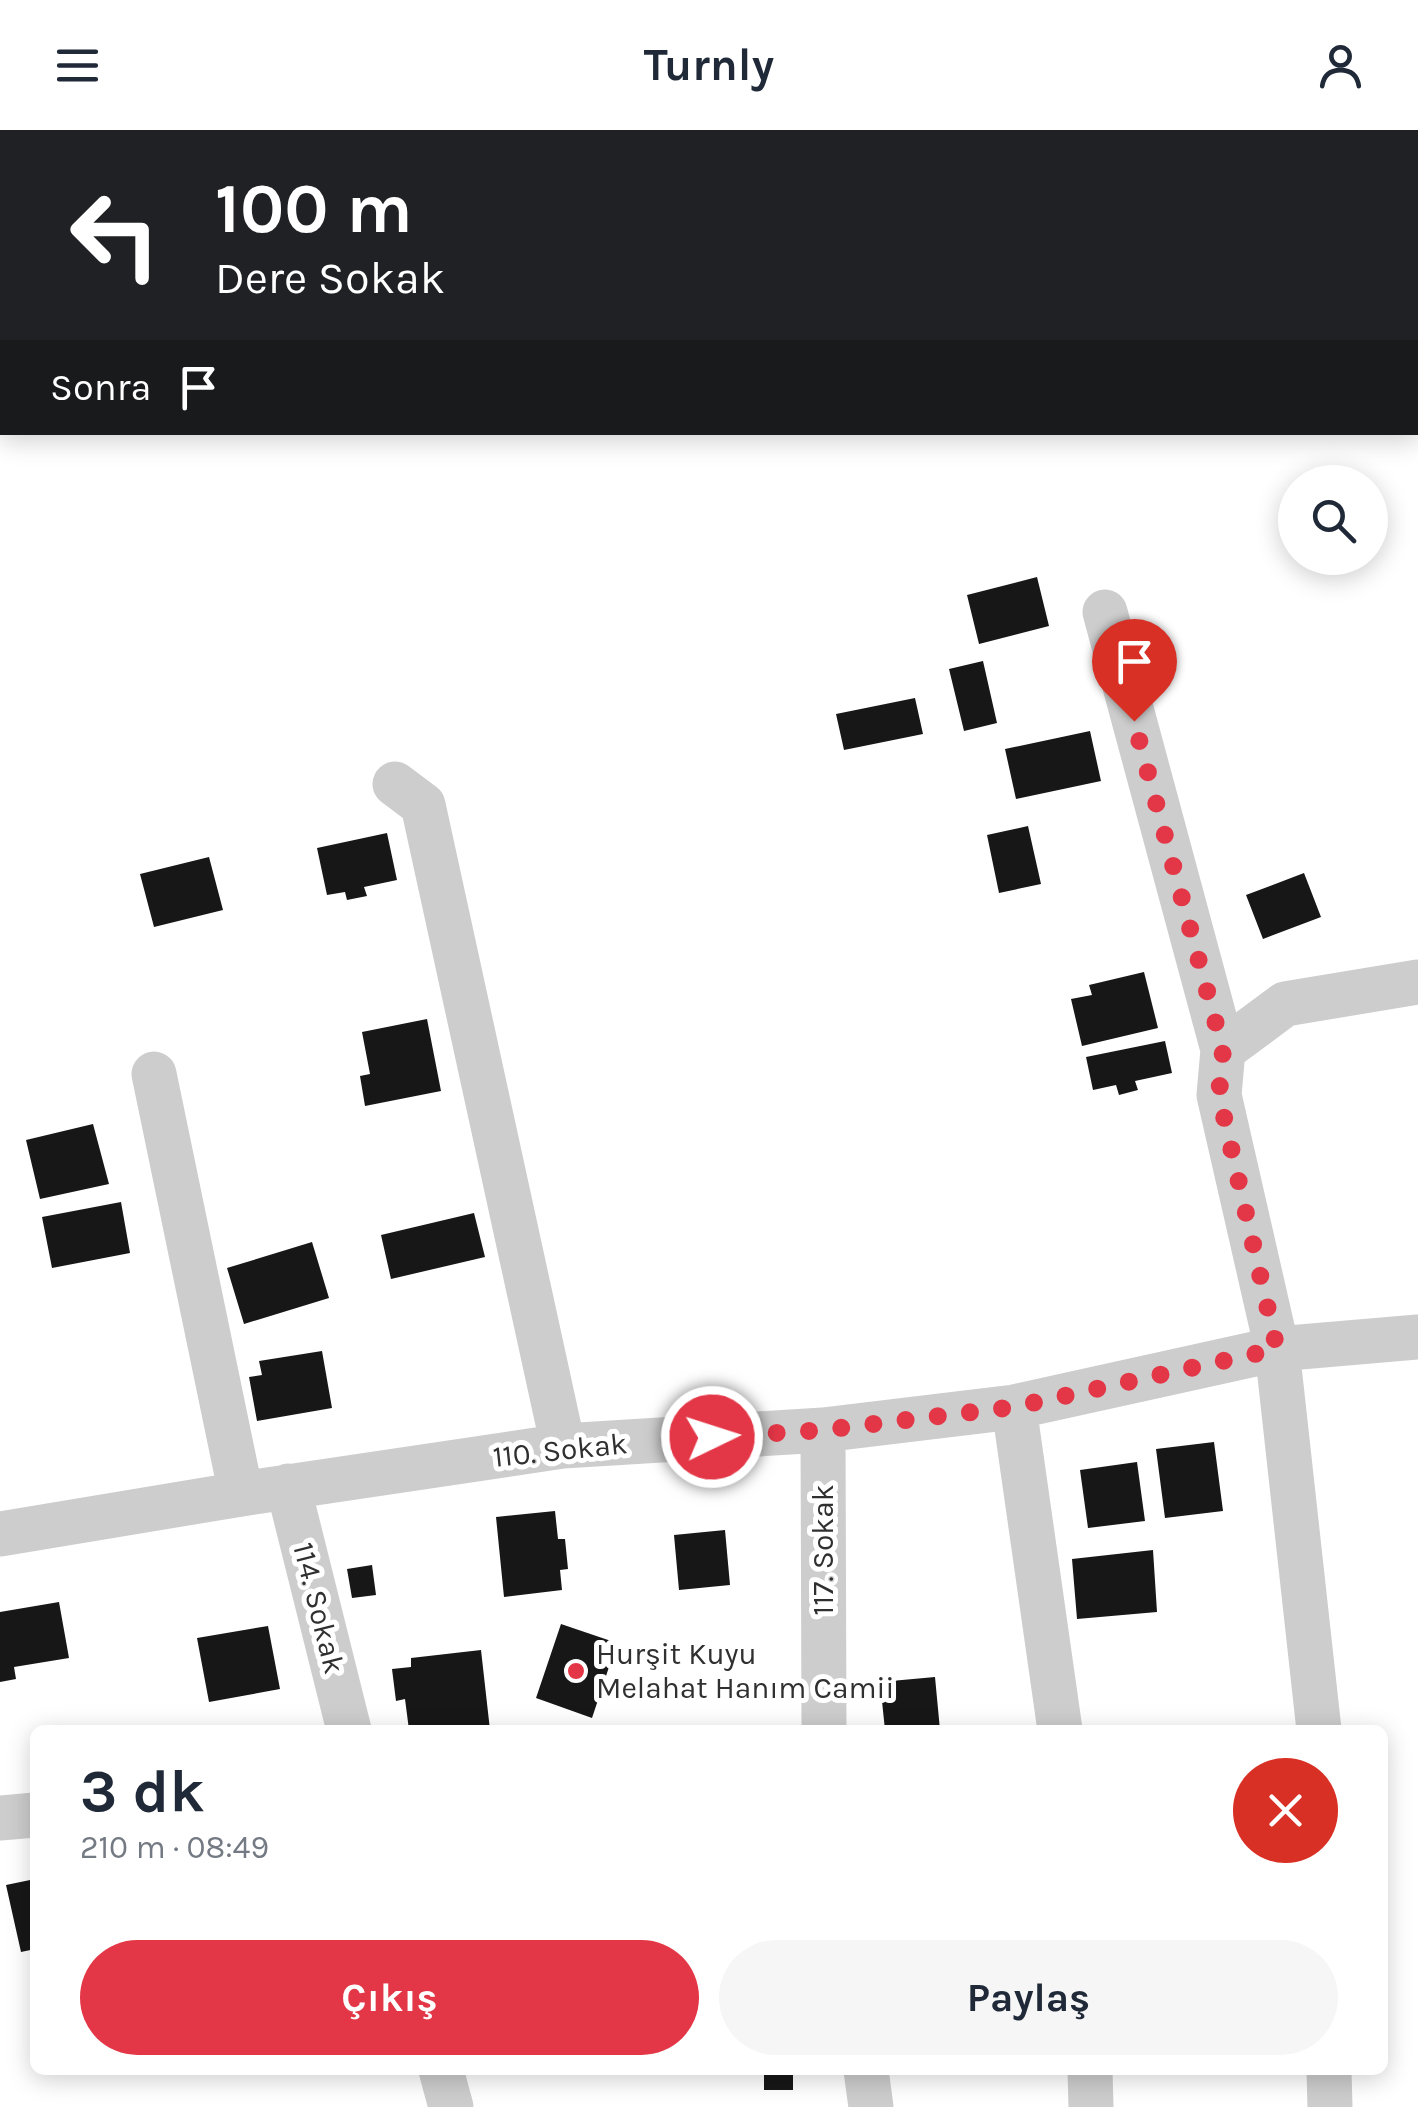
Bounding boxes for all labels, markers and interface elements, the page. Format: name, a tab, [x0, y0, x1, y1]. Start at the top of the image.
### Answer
icon: menu	[50, 38, 105, 93]
icon: person	[1313, 38, 1368, 93]
text: Turnly	[644, 39, 774, 91]
text: 100 m	[215, 168, 413, 250]
icon: left	[50, 170, 180, 300]
text: Dere Sokak	[215, 252, 445, 304]
icon: arrive	[171, 360, 226, 415]
text: Sonra	[50, 365, 151, 410]
map controls	[1278, 465, 1388, 575]
button: search	[1278, 465, 1388, 575]
pin	[1092, 619, 1177, 722]
icon: arrive	[1107, 634, 1162, 689]
position arrow	[660, 1385, 764, 1489]
street label: 110. Sokak	[491, 1425, 629, 1475]
street label: 117. Sokak	[805, 1484, 841, 1616]
street label: 114. Sokak	[285, 1539, 353, 1677]
place label: Hurşit Kuyu Melahat Hanım Camii	[596, 1636, 894, 1706]
marker: Hurşit Kuyu Melahat Hanım Camii	[565, 1660, 587, 1682]
text: 3 dk	[80, 1756, 205, 1826]
button: close	[1233, 1758, 1338, 1863]
text: 210 m · 08:49	[80, 1829, 269, 1866]
button: Çıkış	[80, 1940, 699, 2055]
button: Paylaş	[719, 1940, 1338, 2055]

